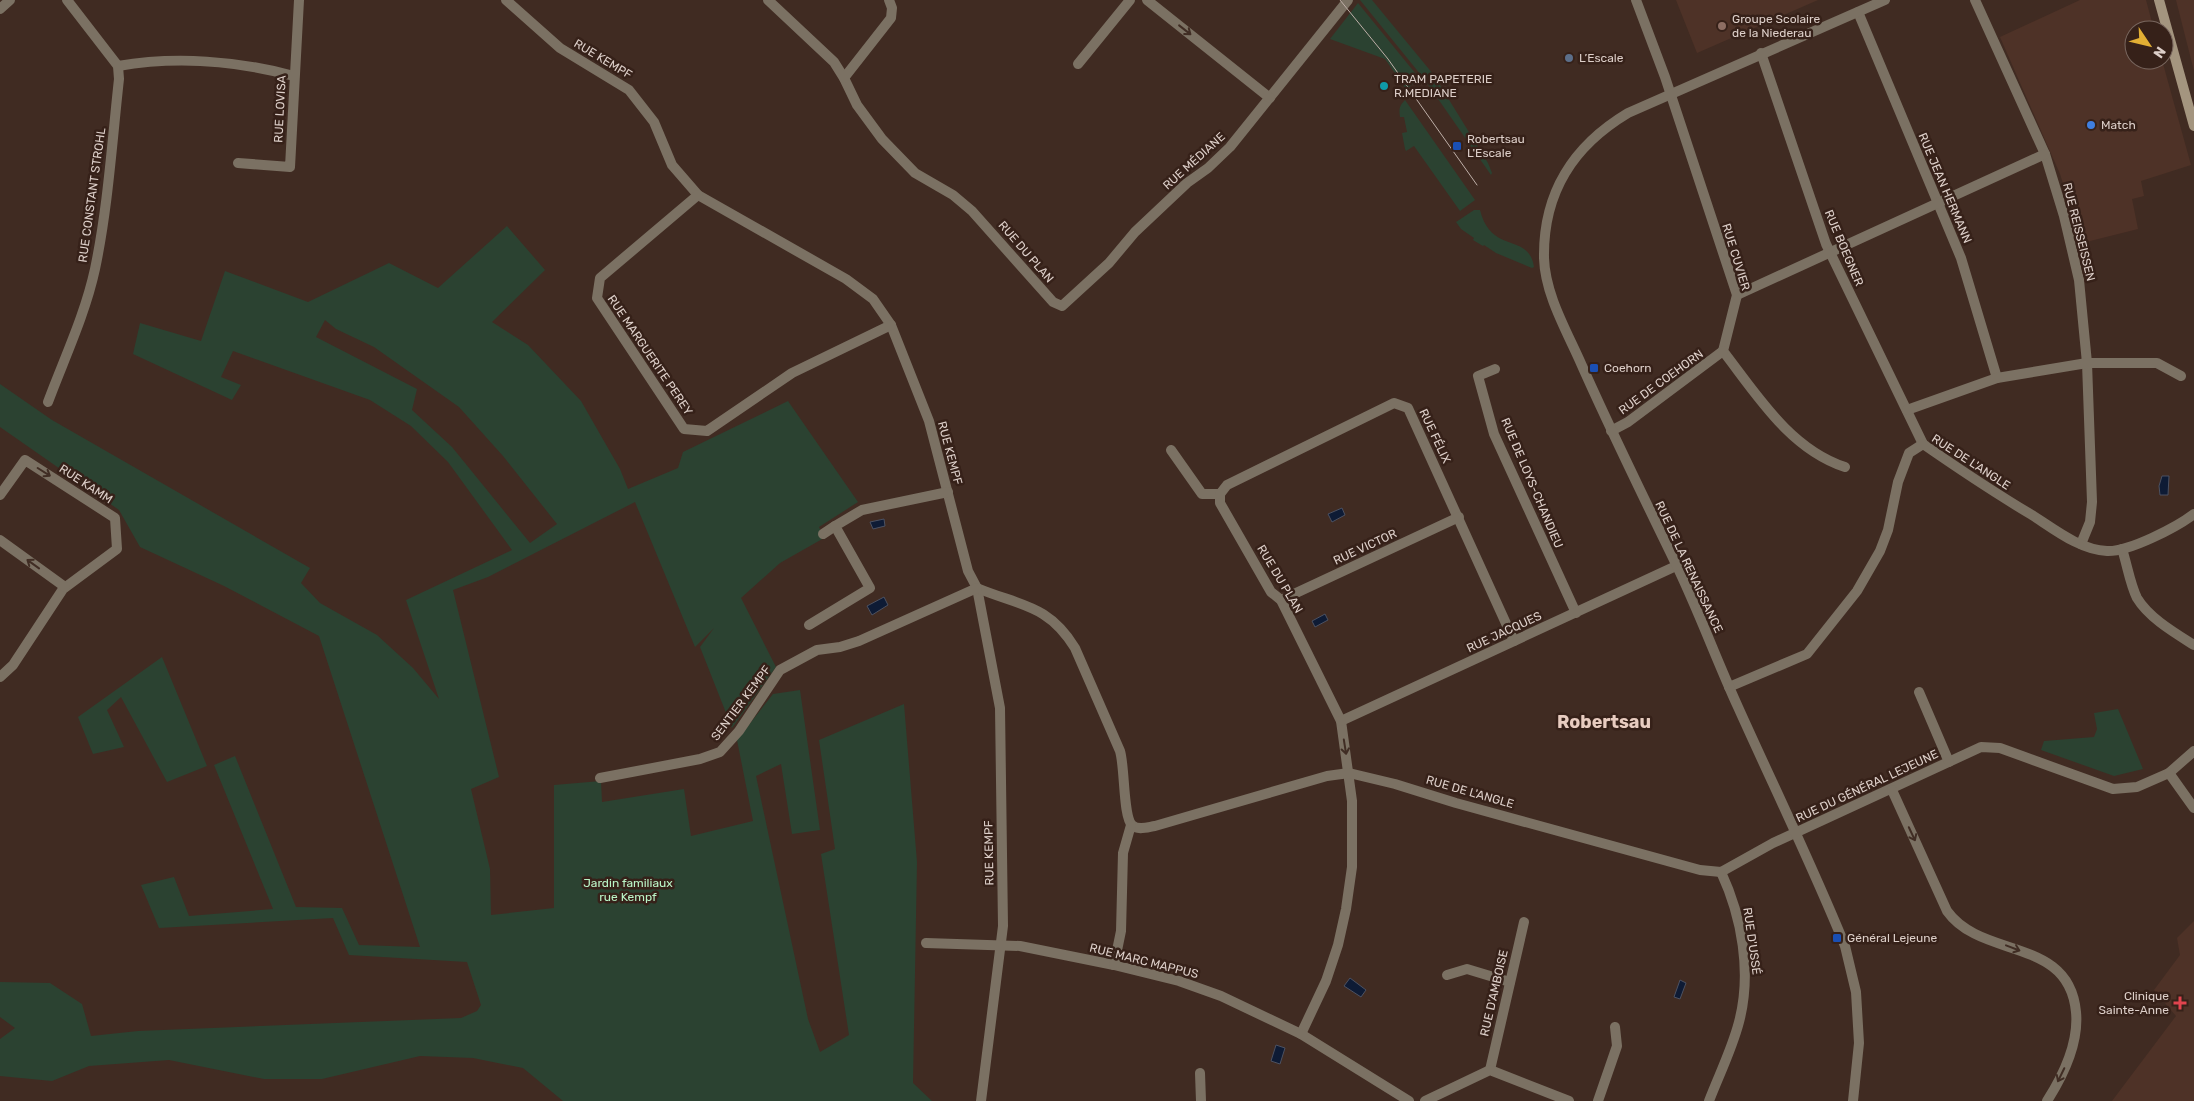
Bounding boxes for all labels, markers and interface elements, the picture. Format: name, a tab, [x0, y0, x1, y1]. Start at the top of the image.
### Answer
place label: Groupe Scolaire de la Niederau	[1732, 12, 1820, 40]
marker: Groupe Scolaire de la Niederau	[1716, 20, 1728, 32]
north arrow	[2124, 20, 2174, 70]
one-way arrow	[1178, 25, 1191, 36]
street label: RUE KEMPF	[571, 36, 635, 82]
text: N	[2149, 43, 2169, 61]
place label: L’Escale	[1579, 51, 1624, 65]
marker: L’Escale	[1563, 52, 1575, 64]
place label: TRAM PAPETERIE R.MEDIANE	[1394, 72, 1492, 100]
street label: RUE LOVISA	[271, 75, 289, 143]
marker: TRAM PAPETERIE R.MEDIANE	[1378, 80, 1390, 92]
place label: Match	[2101, 118, 2136, 132]
marker: Match	[2085, 119, 2097, 131]
street label: RUE CONSTANT STROHL	[76, 126, 108, 263]
street label: RUE MÉDIANE	[1160, 130, 1228, 192]
street label: RUE JEAN HERMANN	[1915, 131, 1975, 245]
place label: Robertsau L'Escale	[1467, 132, 1525, 160]
marker: Robertsau L'Escale	[1451, 140, 1463, 152]
street label: RUE REISSEISSEN	[2060, 181, 2098, 283]
street label: RUE BOEGNER	[1822, 208, 1866, 288]
street label: RUE DU PLAN	[995, 218, 1057, 286]
street label: RUE CUVIER	[1719, 222, 1753, 292]
street label: RUE MARGUERITE PEREY	[605, 292, 696, 418]
street label: RUE DE COEHORN	[1616, 347, 1706, 417]
place label: Coehorn	[1604, 361, 1652, 375]
marker: Coehorn	[1588, 362, 1600, 374]
street label: RUE FÉLIX	[1416, 407, 1454, 466]
street label: RUE DE LOYS-CHANDIEU	[1498, 416, 1566, 550]
street label: RUE KEMPF	[935, 420, 965, 486]
street label: RUE DE L'ANGLE	[1929, 431, 2013, 493]
street label: RUE KAMM	[57, 462, 115, 506]
one-way arrow	[37, 467, 51, 477]
street label: RUE DE LA RENAISSANCE	[1652, 499, 1726, 635]
street label: RUE VICTOR	[1331, 526, 1399, 568]
street label: RUE DU PLAN	[1254, 542, 1306, 616]
one-way arrow	[26, 559, 40, 569]
street label: RUE JACQUES	[1464, 609, 1544, 655]
street label: SENTIER KEMPF	[708, 663, 774, 743]
district label: Robertsau	[1557, 711, 1651, 733]
one-way arrow	[1341, 739, 1351, 755]
street label: RUE DU GÉNÉRAL LEJEUNE	[1794, 747, 1940, 825]
street label: RUE DE L'ANGLE	[1424, 773, 1516, 811]
street label: RUE KEMPF	[981, 820, 997, 886]
one-way arrow	[1908, 826, 1918, 841]
park label: Jardin familiaux rue Kempf	[583, 876, 673, 904]
street label: RUE D'USSÉ	[1740, 906, 1764, 976]
place label: Général Lejeune	[1847, 931, 1937, 945]
marker: Général Lejeune	[1831, 932, 1843, 944]
street label: RUE MARC MAPPUS	[1088, 941, 1200, 981]
one-way arrow	[2005, 944, 2020, 953]
street label: RUE D'AMBOISE	[1477, 948, 1511, 1038]
place label: Clinique Sainte-Anne	[2099, 989, 2169, 1017]
marker: Clinique Sainte-Anne	[2173, 996, 2187, 1010]
one-way arrow	[2056, 1067, 2065, 1082]

